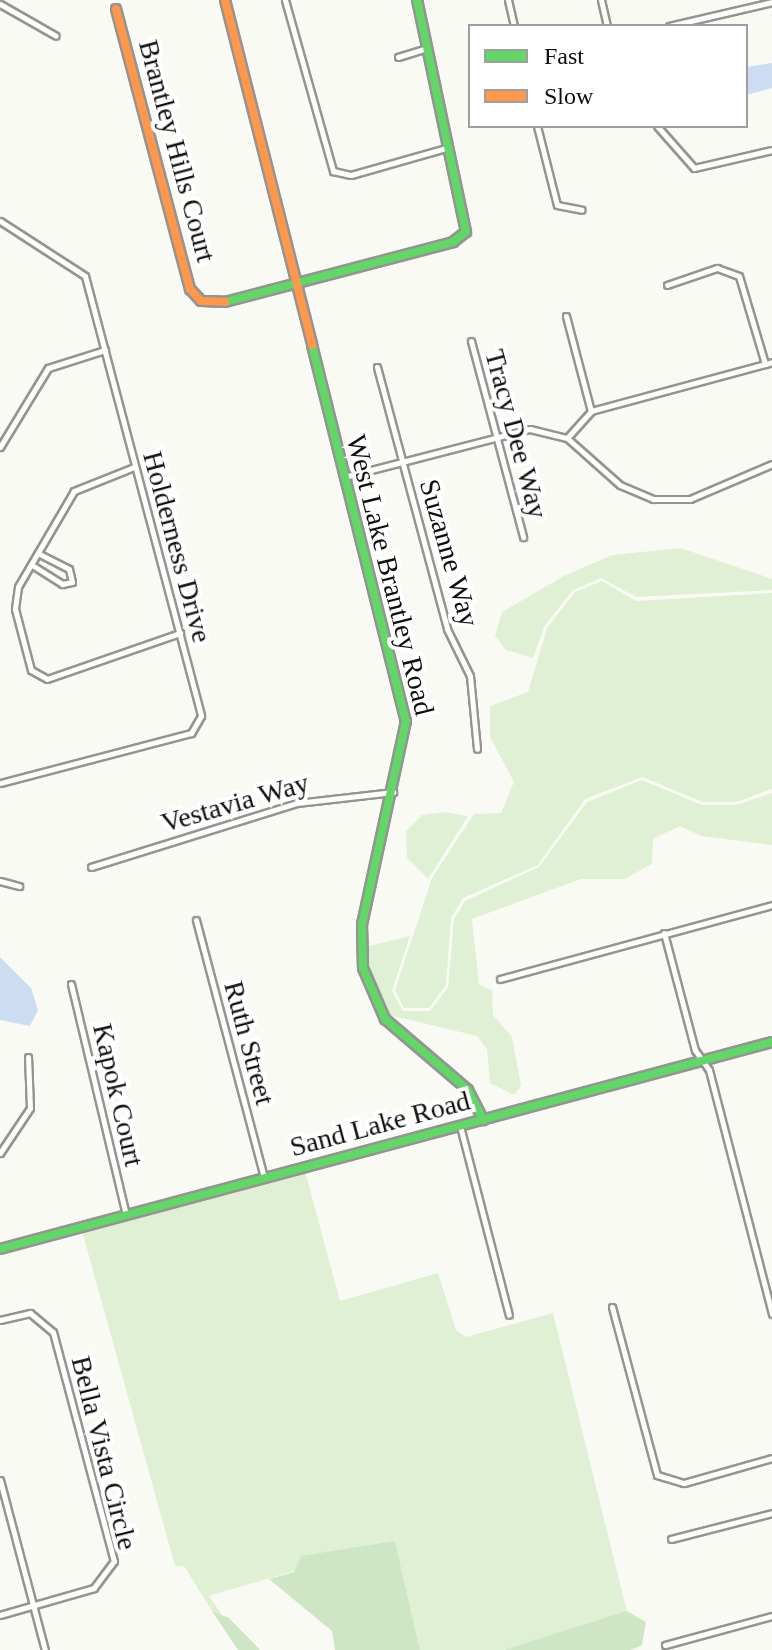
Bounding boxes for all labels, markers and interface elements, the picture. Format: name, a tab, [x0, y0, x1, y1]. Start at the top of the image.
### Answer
legend	[468, 24, 748, 128]
street label: Brantley Hills Court	[131, 36, 223, 266]
text: Fast	[544, 43, 584, 69]
text: Slow	[544, 83, 593, 109]
street label: Tracy Dee Way	[477, 346, 555, 522]
street label: West Lake Brantley Road	[339, 431, 441, 719]
street label: Holderness Drive	[135, 448, 219, 646]
street label: Suzanne Way	[412, 475, 486, 631]
street label: Vestavia Way	[157, 766, 313, 840]
street label: Ruth Street	[216, 977, 282, 1109]
street label: Kapok Court	[85, 1020, 151, 1170]
street label: Sand Lake Road	[286, 1084, 474, 1164]
street label: Bella Vista Circle	[64, 1352, 144, 1554]

